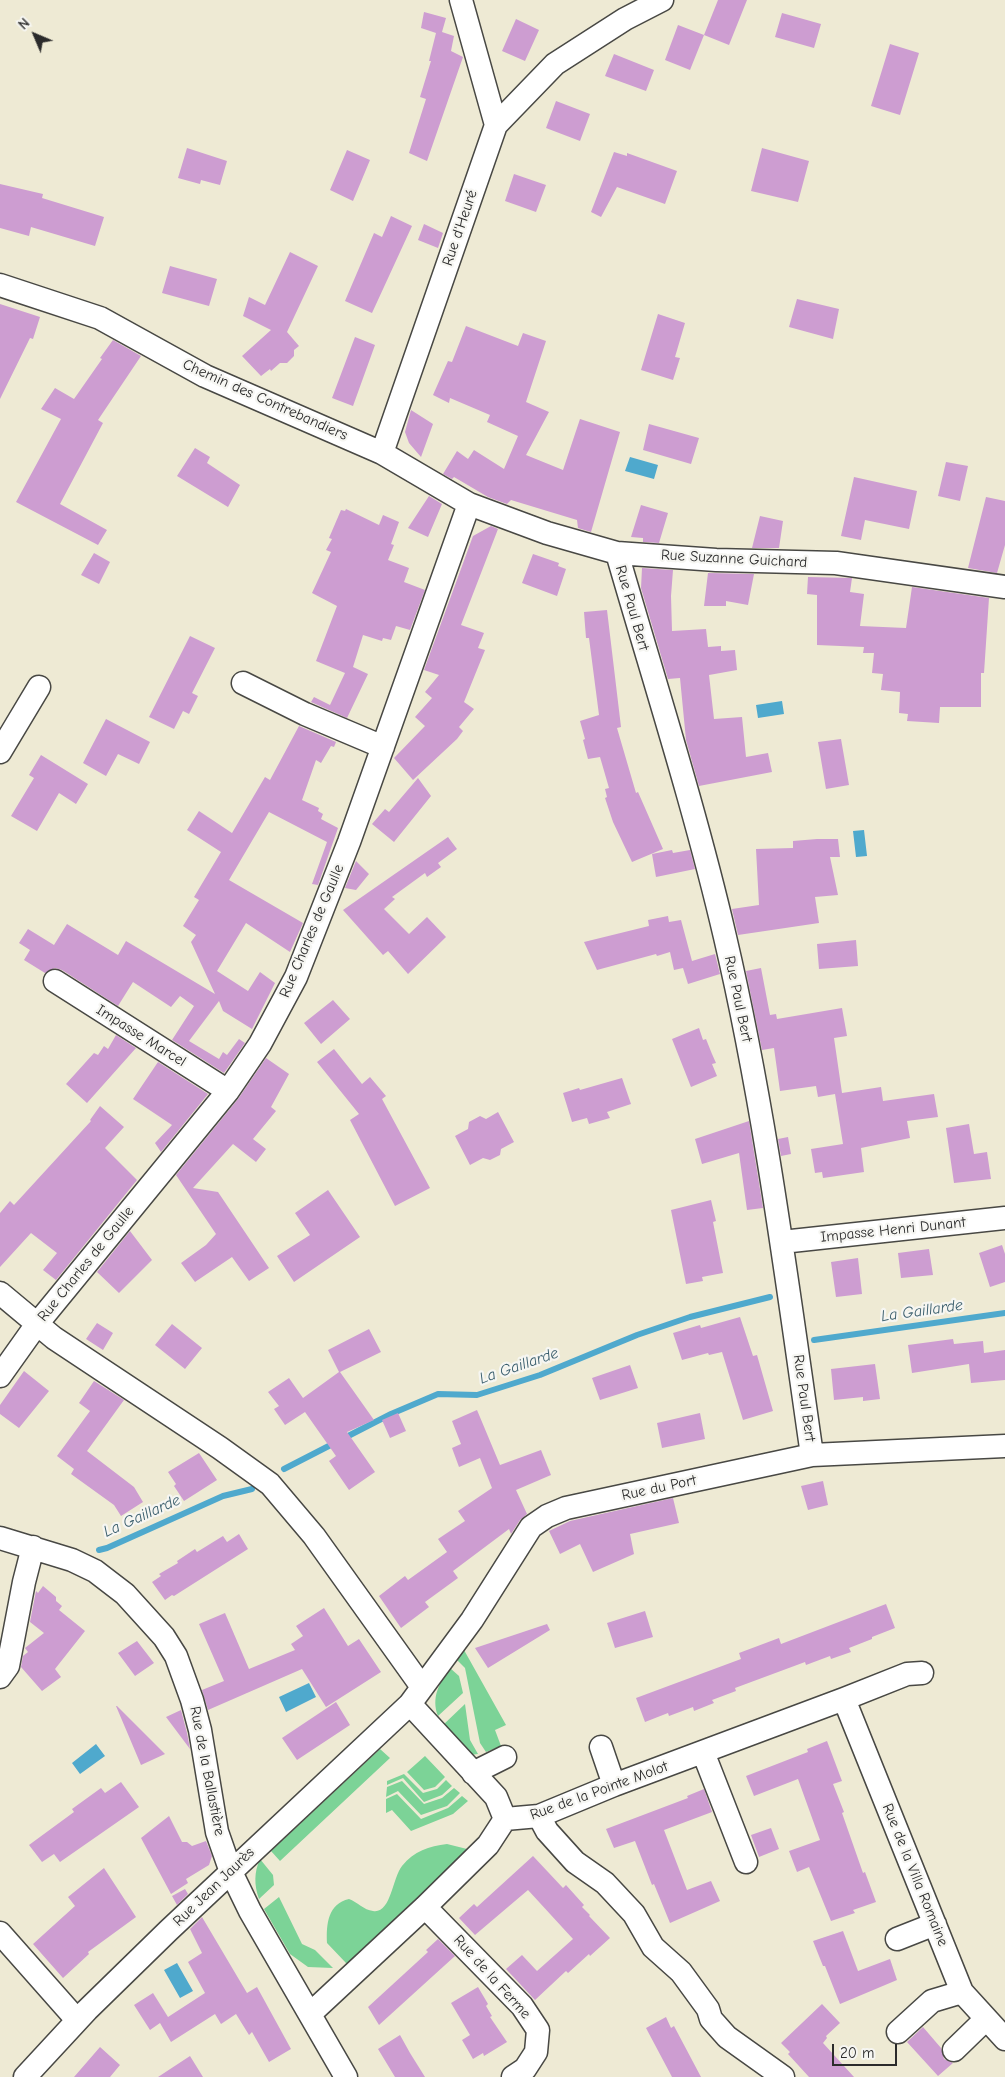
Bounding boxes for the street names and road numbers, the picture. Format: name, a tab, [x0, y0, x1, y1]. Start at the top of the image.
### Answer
street label: Rue d'Heuré	[439, 188, 481, 268]
street label: Chemin des Contrebandiers	[180, 355, 350, 445]
street label: Rue Suzanne Guichard	[660, 546, 808, 572]
street label: Rue Paul Bert	[611, 563, 653, 653]
street label: Rue Charles de Gaulle	[276, 862, 348, 1000]
street label: Rue Paul Bert	[720, 954, 756, 1044]
street label: Impasse Marcel	[93, 1001, 189, 1071]
street label: Rue Charles de Gaulle	[34, 1203, 138, 1325]
street label: Impasse Henri Dunant	[820, 1213, 966, 1247]
street label: Rue Paul Bert	[789, 1353, 819, 1443]
street label: Rue du Port	[620, 1471, 698, 1505]
street label: Rue de la Ballastière	[186, 1705, 228, 1837]
street label: Rue de la Pointe Molot	[528, 1758, 670, 1824]
street label: Rue de la Villa Romaine	[878, 1801, 952, 1949]
street label: Rue Jean Jaurès	[170, 1844, 258, 1930]
street label: Rue de la Ferme	[450, 1931, 534, 2023]

